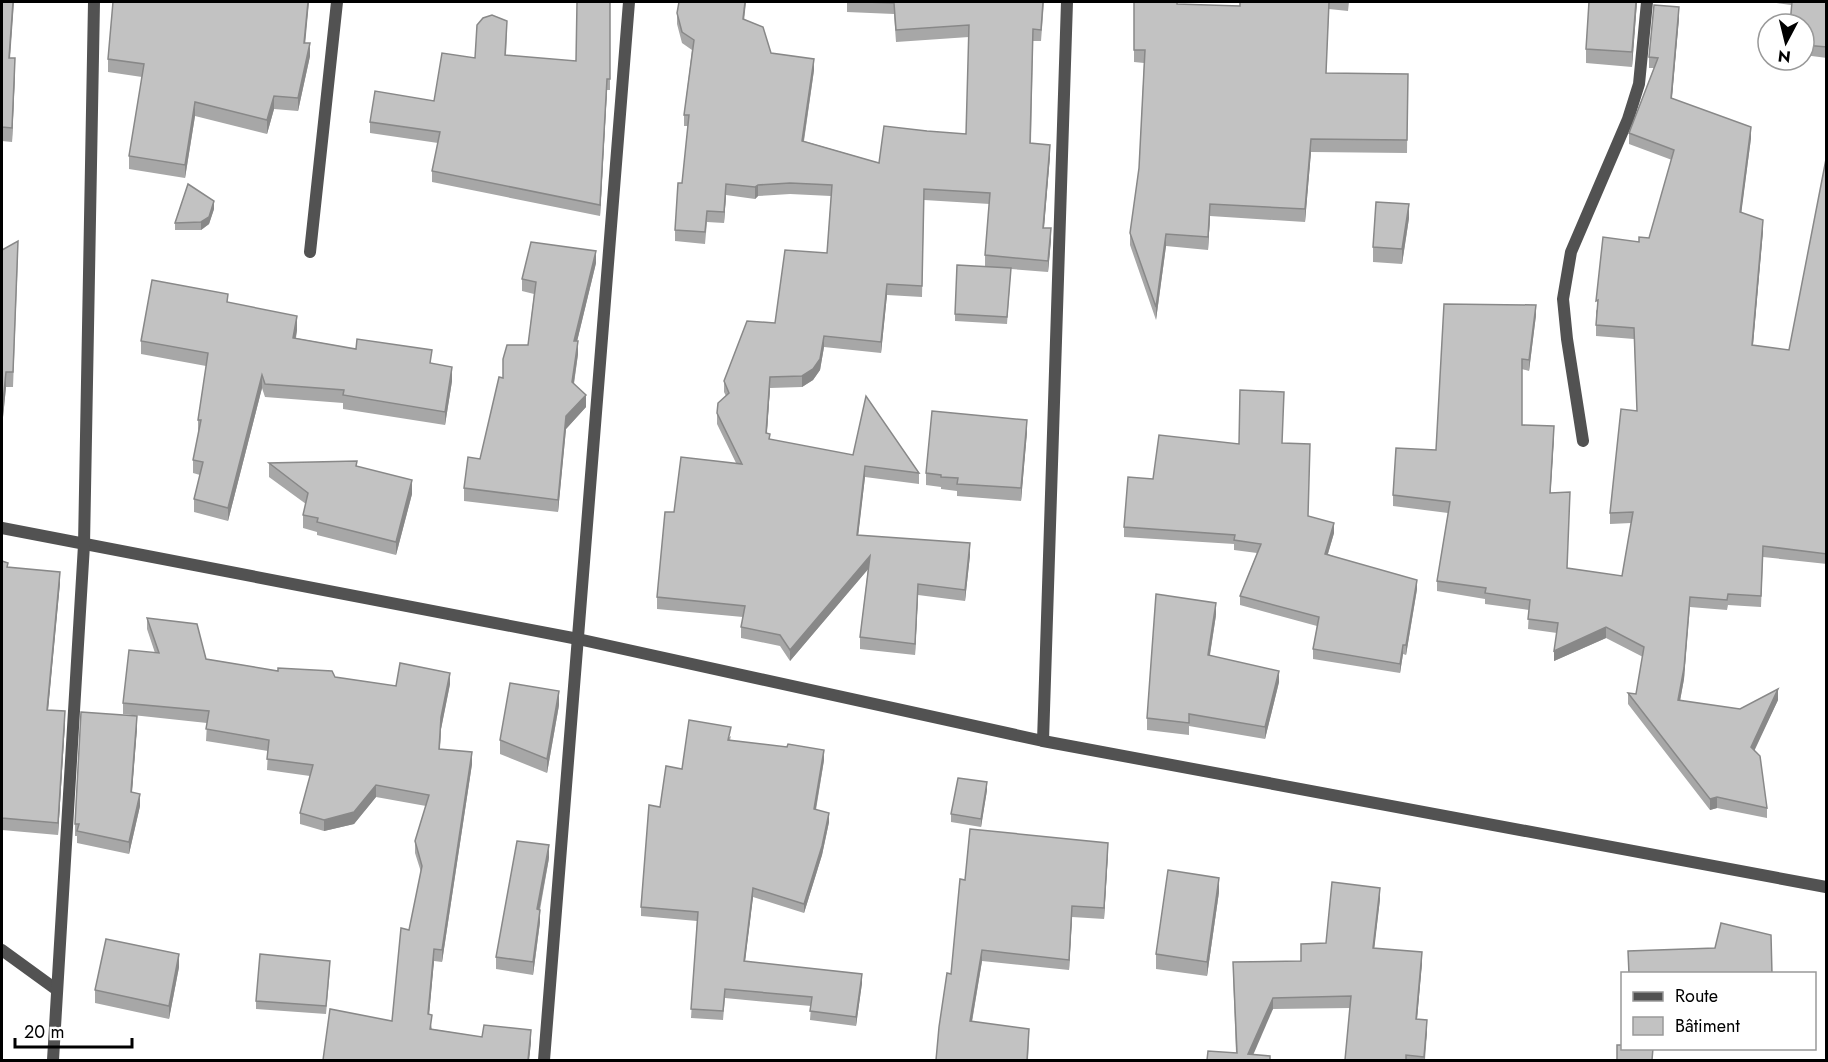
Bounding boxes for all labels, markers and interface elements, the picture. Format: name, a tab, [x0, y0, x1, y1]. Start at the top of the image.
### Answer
north arrow	[1756, 12, 1816, 72]
text: N	[1777, 44, 1792, 69]
legend	[1621, 972, 1816, 1050]
text: Route	[1675, 983, 1718, 1009]
scale bar	[15, 1011, 132, 1049]
text: Bâtiment	[1675, 1013, 1741, 1039]
text: 20 m	[24, 1019, 64, 1045]

